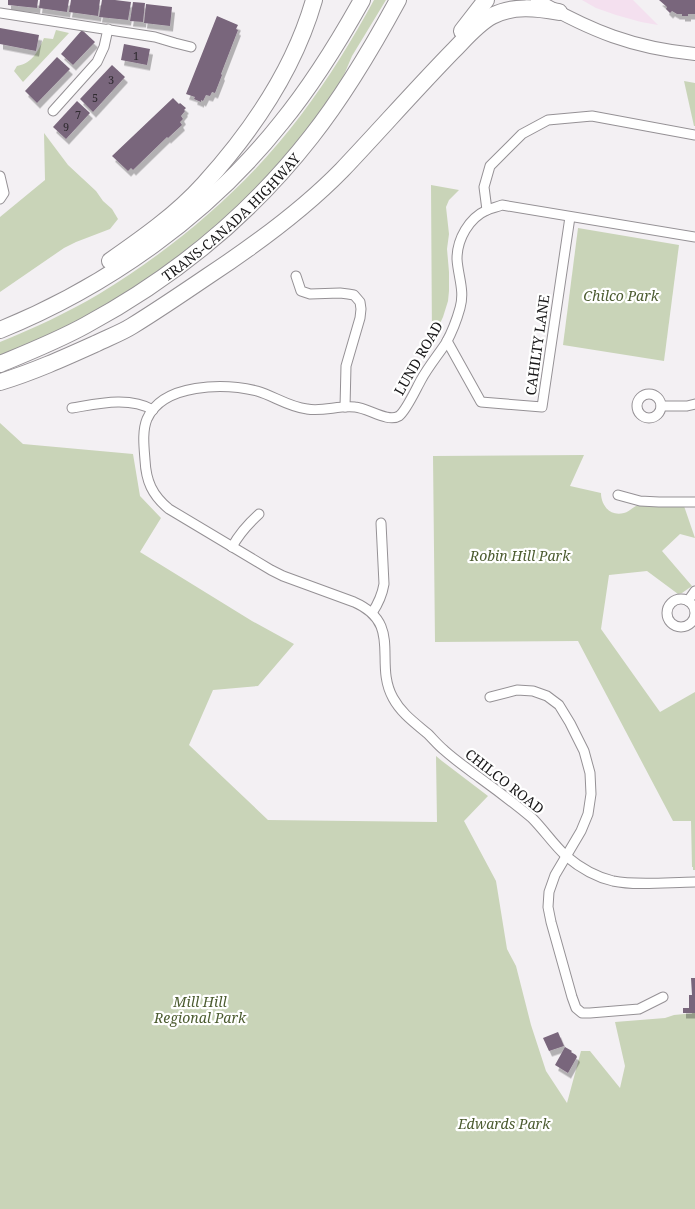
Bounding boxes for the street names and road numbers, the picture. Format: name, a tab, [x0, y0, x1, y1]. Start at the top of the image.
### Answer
street label: TRANS-CANADA HIGHWAY	[158, 149, 304, 285]
street label: CAHILTY LANE	[521, 293, 554, 397]
street label: LUND ROAD	[389, 318, 447, 398]
street label: CHILCO ROAD	[462, 744, 548, 818]

